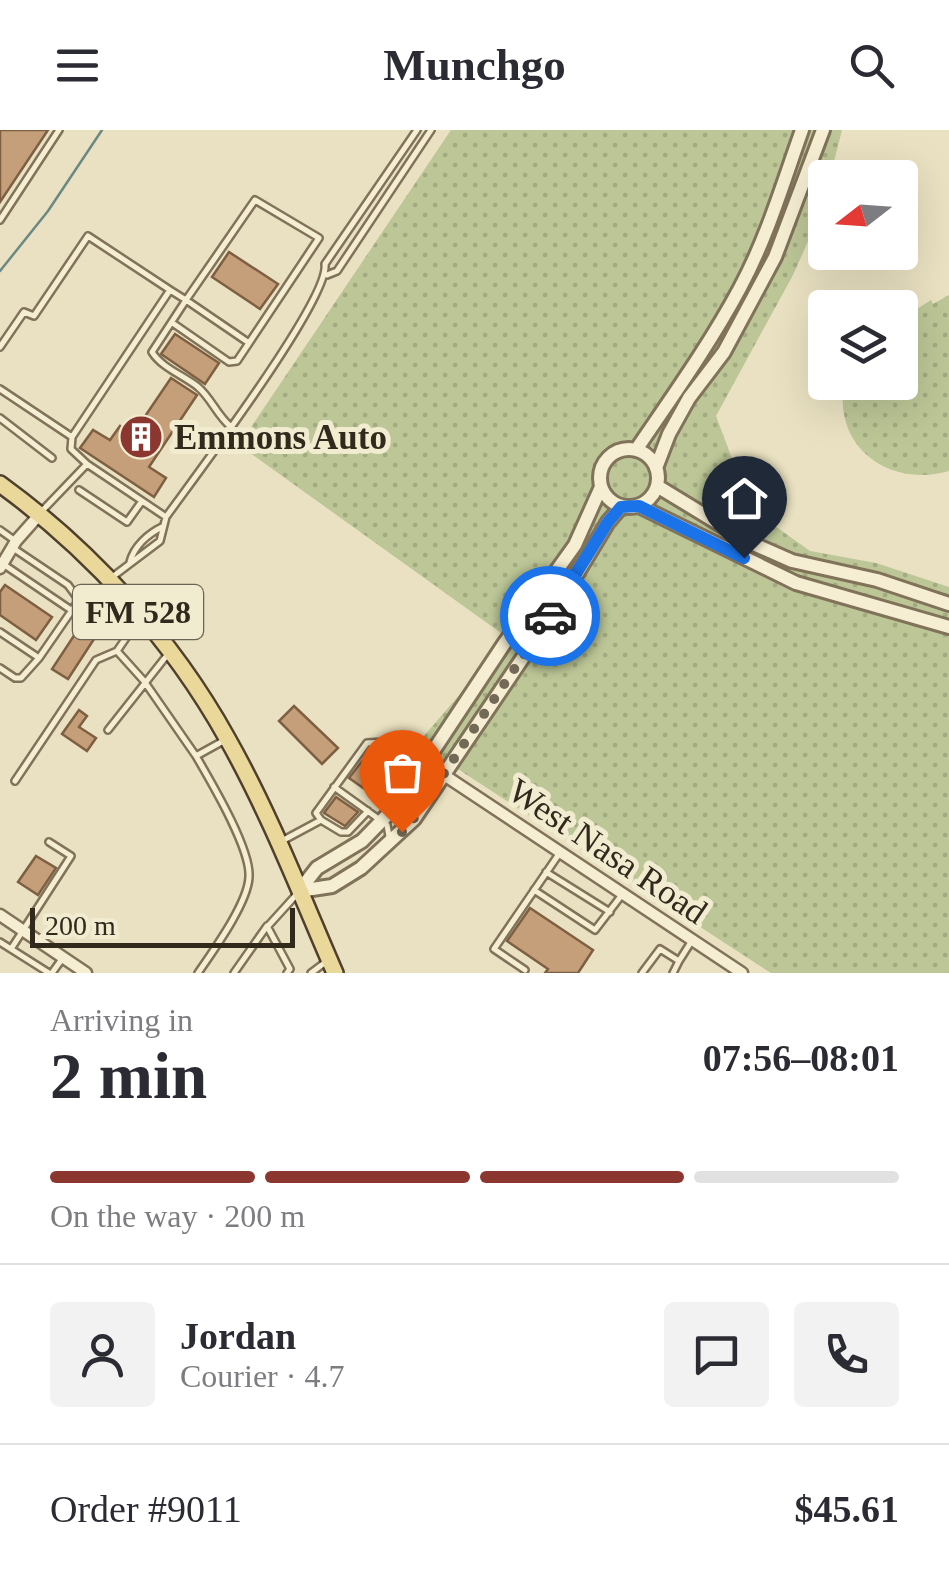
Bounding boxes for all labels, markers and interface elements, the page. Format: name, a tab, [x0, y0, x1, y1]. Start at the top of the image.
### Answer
icon: menu	[50, 38, 105, 93]
icon: search	[844, 38, 899, 93]
text: Munchgo	[383, 40, 566, 90]
north arrow	[808, 160, 918, 270]
map controls	[808, 160, 918, 400]
button: layers	[808, 290, 918, 400]
building icon: Emmons Auto	[118, 414, 164, 460]
place label: Emmons Auto	[174, 418, 387, 457]
pin	[702, 456, 787, 559]
icon: home	[717, 471, 772, 526]
courier	[500, 566, 600, 666]
road number: FM 528	[73, 585, 203, 639]
icon: car	[523, 589, 578, 644]
pin	[360, 730, 445, 833]
icon: bag	[375, 745, 430, 800]
street label: West Nasa Road	[501, 771, 715, 932]
scale bar	[30, 903, 295, 948]
text: 200 m	[45, 910, 116, 941]
text: Arriving in	[50, 1002, 193, 1038]
text: 07:56–08:01	[703, 1037, 899, 1079]
text: 2 min	[50, 1040, 207, 1112]
text: On the way · 200 m	[50, 1198, 305, 1234]
button: person	[50, 1302, 155, 1407]
button: chat	[664, 1302, 769, 1407]
button: phone	[794, 1302, 899, 1407]
text: Jordan	[180, 1315, 296, 1357]
text: Courier · 4.7	[180, 1358, 344, 1394]
text: Order #9011	[50, 1488, 242, 1530]
text: $45.61	[795, 1488, 899, 1530]

